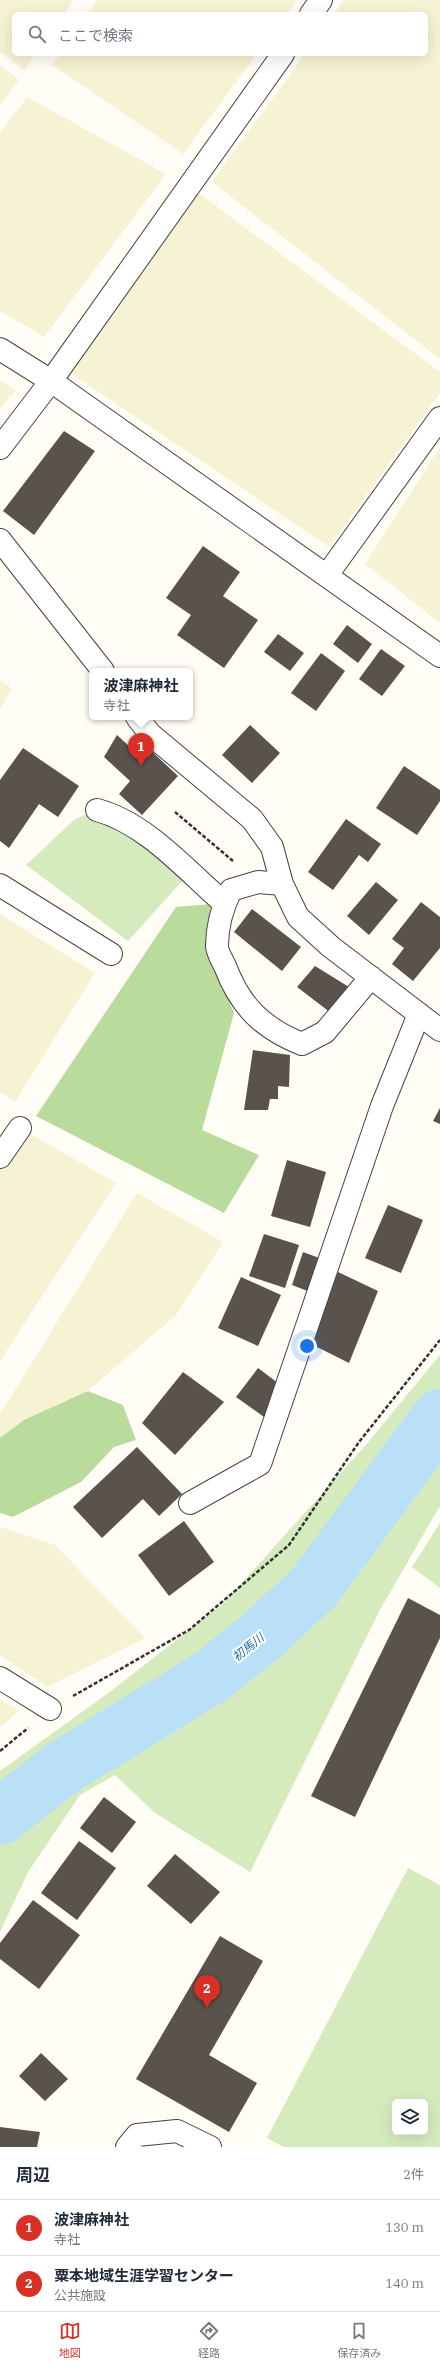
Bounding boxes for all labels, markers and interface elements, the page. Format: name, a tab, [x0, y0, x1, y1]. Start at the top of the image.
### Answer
search box	[12, 12, 428, 56]
icon: search	[26, 23, 48, 45]
text: ここで検索	[58, 26, 133, 45]
popup	[89, 668, 193, 720]
text: 波津麻神社	[103, 676, 179, 695]
text: 寺社	[103, 697, 130, 714]
pin: 1	[128, 733, 154, 766]
your location	[297, 1336, 317, 1356]
water label: 初馬川	[229, 1629, 268, 1664]
pin: 2	[194, 1975, 220, 2008]
map controls	[392, 2099, 428, 2135]
button: layers	[392, 2099, 428, 2135]
text: 周辺	[16, 2164, 50, 2186]
text: 2件	[403, 2166, 424, 2183]
text: 波津麻神社	[54, 2210, 129, 2229]
text: 1	[25, 2219, 33, 2236]
text: 130 m	[385, 2219, 424, 2236]
text: 寺社	[54, 2231, 80, 2248]
text: 粟本地域生涯学習センター	[54, 2266, 234, 2285]
text: 2	[25, 2275, 33, 2292]
text: 140 m	[385, 2275, 424, 2292]
text: 公共施設	[54, 2287, 106, 2304]
tab: 地図	[59, 2320, 81, 2360]
tab: 経路	[198, 2320, 220, 2360]
tab: 保存済み	[337, 2320, 381, 2360]

